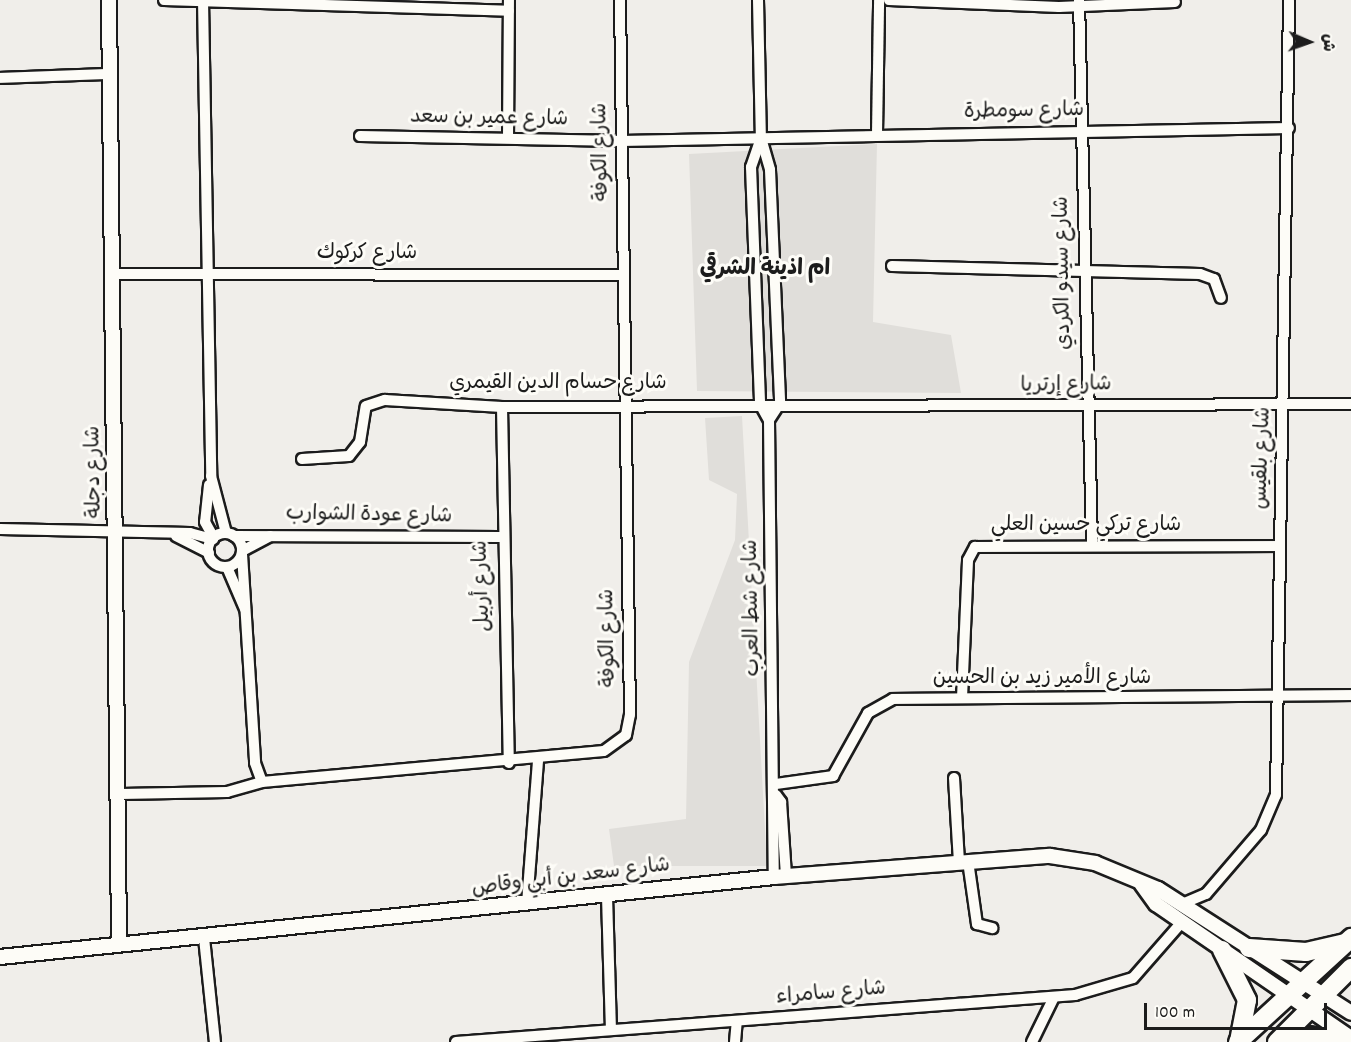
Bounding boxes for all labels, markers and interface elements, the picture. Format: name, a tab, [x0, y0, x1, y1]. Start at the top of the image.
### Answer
north arrow	[1279, 12, 1339, 72]
text: ش	[1316, 33, 1339, 52]
street label: شارع سومطرة	[964, 98, 1084, 126]
street label: شارع الكوفة	[589, 102, 615, 202]
street label: شارع عمير بن سعد	[410, 105, 568, 133]
street label: شارع سيدو الكردي	[1050, 196, 1078, 350]
street label: شارع كركوك	[317, 241, 417, 267]
district label: ام اذينة الشرقي	[700, 257, 830, 283]
street label: شارع حسام الدين القيمري	[449, 371, 667, 397]
street label: شارع إرتريا	[1020, 373, 1112, 399]
street label: شارع بلقيس	[1249, 406, 1277, 510]
street label: شارع دجلة	[82, 426, 108, 518]
street label: شارع عودة الشوارب	[286, 502, 452, 530]
street label: شارع تركي حسين العلي	[991, 513, 1181, 539]
street label: شارع شط العرب	[739, 539, 767, 677]
street label: شارع أربيل	[469, 540, 497, 632]
street label: شارع الكوفة	[596, 588, 622, 688]
street label: شارع الأمير زيد بن الحسين	[933, 666, 1151, 692]
street label: شارع سعد بن أبي وقاص	[470, 853, 672, 903]
street label: شارع سامراء	[775, 977, 887, 1011]
scale bar	[1147, 991, 1330, 1029]
text: 100 m	[1155, 1001, 1195, 1026]

